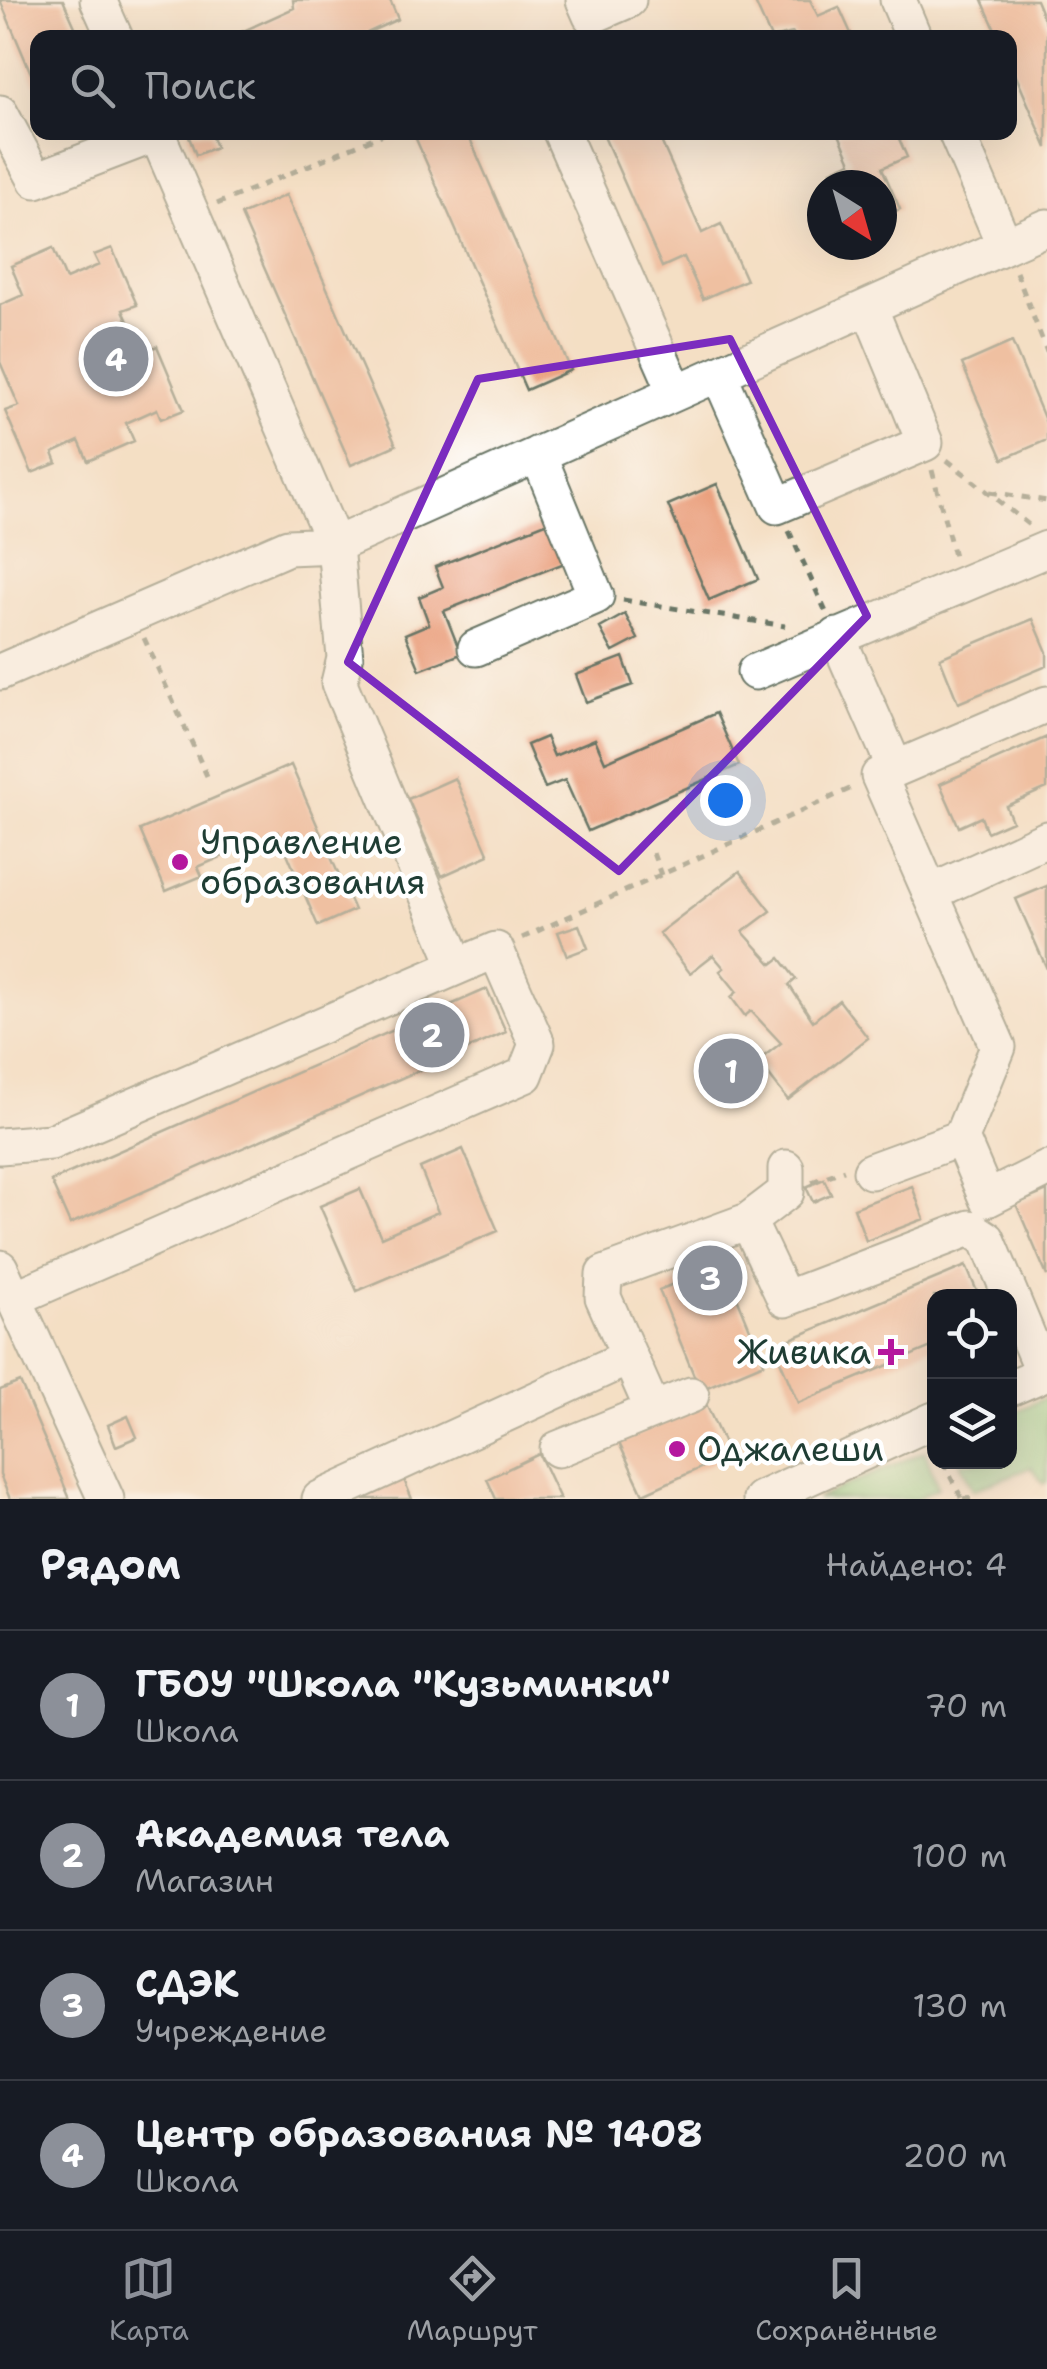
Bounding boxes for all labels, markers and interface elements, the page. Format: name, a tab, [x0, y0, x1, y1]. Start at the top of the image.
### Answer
search box	[30, 30, 1017, 140]
icon: search	[65, 58, 120, 113]
text: Поиск	[145, 60, 256, 111]
north arrow	[807, 170, 897, 260]
pin: 4	[84, 322, 148, 396]
your location	[700, 775, 751, 826]
place label: Управление образования	[200, 818, 426, 905]
marker: Управление образования	[169, 851, 191, 873]
pin: 2	[400, 998, 464, 1072]
pin: 1	[698, 1034, 764, 1108]
pin: 3	[678, 1240, 742, 1316]
map controls	[927, 1289, 1017, 1469]
button: locate	[927, 1289, 1017, 1379]
place label: Живика	[737, 1328, 871, 1375]
marker: Живика	[880, 1341, 902, 1363]
button: layers	[927, 1379, 1017, 1469]
place label: Оджалеши	[697, 1425, 884, 1472]
marker: Оджалеши	[666, 1438, 688, 1460]
text: Рядом	[40, 1536, 181, 1592]
text: Найдено: 4	[826, 1543, 1007, 1586]
text: ГБОУ "Школа "Кузьминки"	[135, 1658, 671, 1709]
text: 1	[65, 1684, 80, 1727]
text: 70 m	[924, 1684, 1007, 1727]
text: Школа	[135, 1709, 239, 1752]
text: Академия тела	[135, 1808, 449, 1859]
text: 2	[61, 1834, 84, 1877]
text: 100 m	[911, 1834, 1007, 1877]
text: Магазин	[135, 1859, 274, 1902]
text: СДЭК	[135, 1958, 239, 2009]
text: 3	[61, 1984, 84, 2027]
text: 130 m	[912, 1984, 1007, 2027]
text: Учреждение	[135, 2009, 327, 2052]
text: Центр образования № 1408	[135, 2108, 703, 2159]
text: 4	[61, 2134, 84, 2177]
text: 200 m	[903, 2134, 1007, 2177]
text: Школа	[135, 2159, 239, 2202]
tab: Карта	[109, 2251, 189, 2349]
tab: Маршрут	[407, 2251, 537, 2349]
tab: Сохранённые	[755, 2251, 938, 2349]

